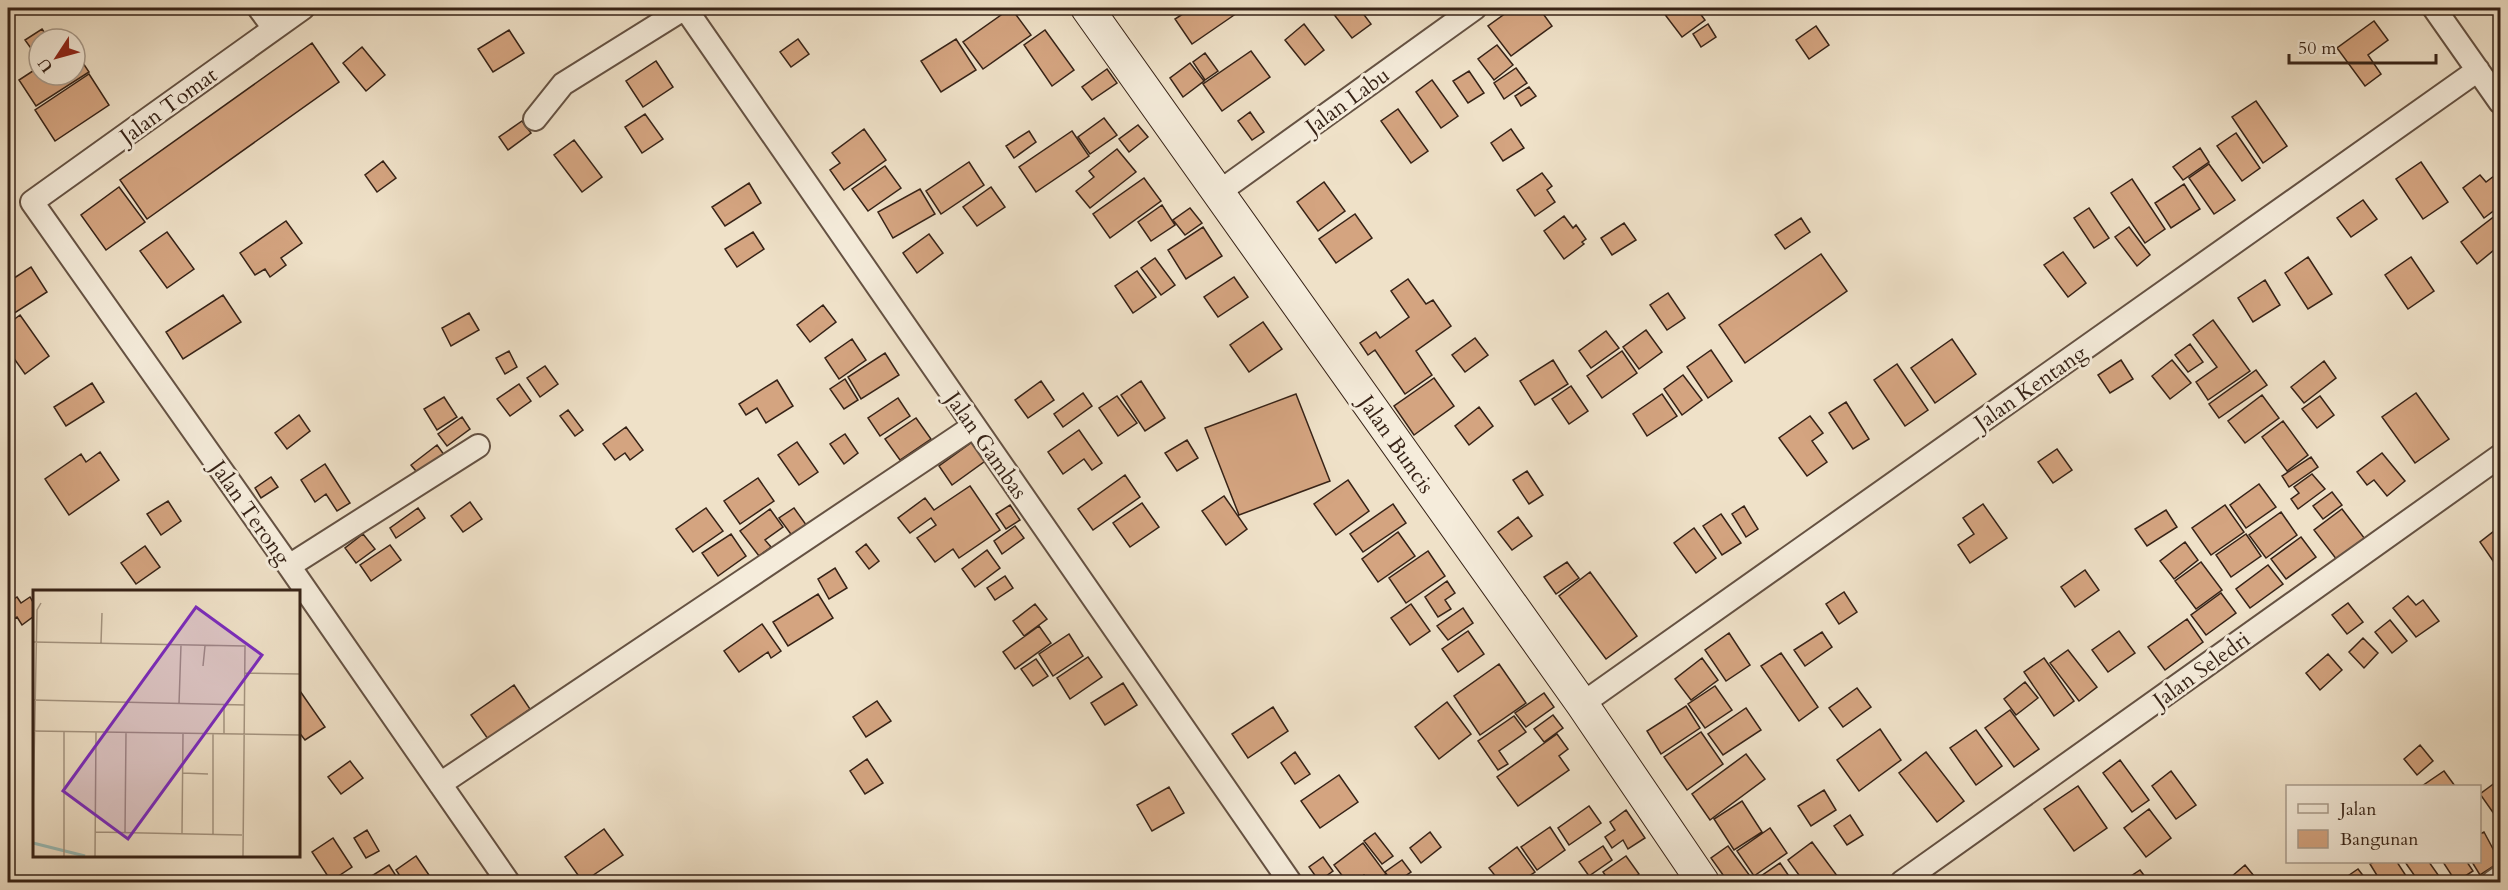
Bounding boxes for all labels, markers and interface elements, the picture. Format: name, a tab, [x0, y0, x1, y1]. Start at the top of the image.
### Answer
north arrow	[27, 27, 87, 87]
scale bar	[2289, 27, 2436, 65]
text: 50 m	[2298, 36, 2337, 61]
text: U	[33, 53, 58, 77]
street label: Jalan Tomat	[111, 60, 223, 153]
street label: Jalan Labu	[1297, 60, 1396, 143]
street label: Jalan Kentang	[1966, 338, 2093, 439]
street label: Jalan Gambas	[936, 383, 1034, 505]
street label: Jalan Buncis	[1350, 387, 1441, 500]
street label: Jalan Terong	[201, 452, 298, 571]
inset map	[33, 590, 300, 857]
street label: Jalan Seledri	[2145, 624, 2256, 717]
legend	[2286, 785, 2481, 863]
text: Jalan	[2337, 797, 2377, 822]
text: Bangunan	[2340, 827, 2419, 852]

